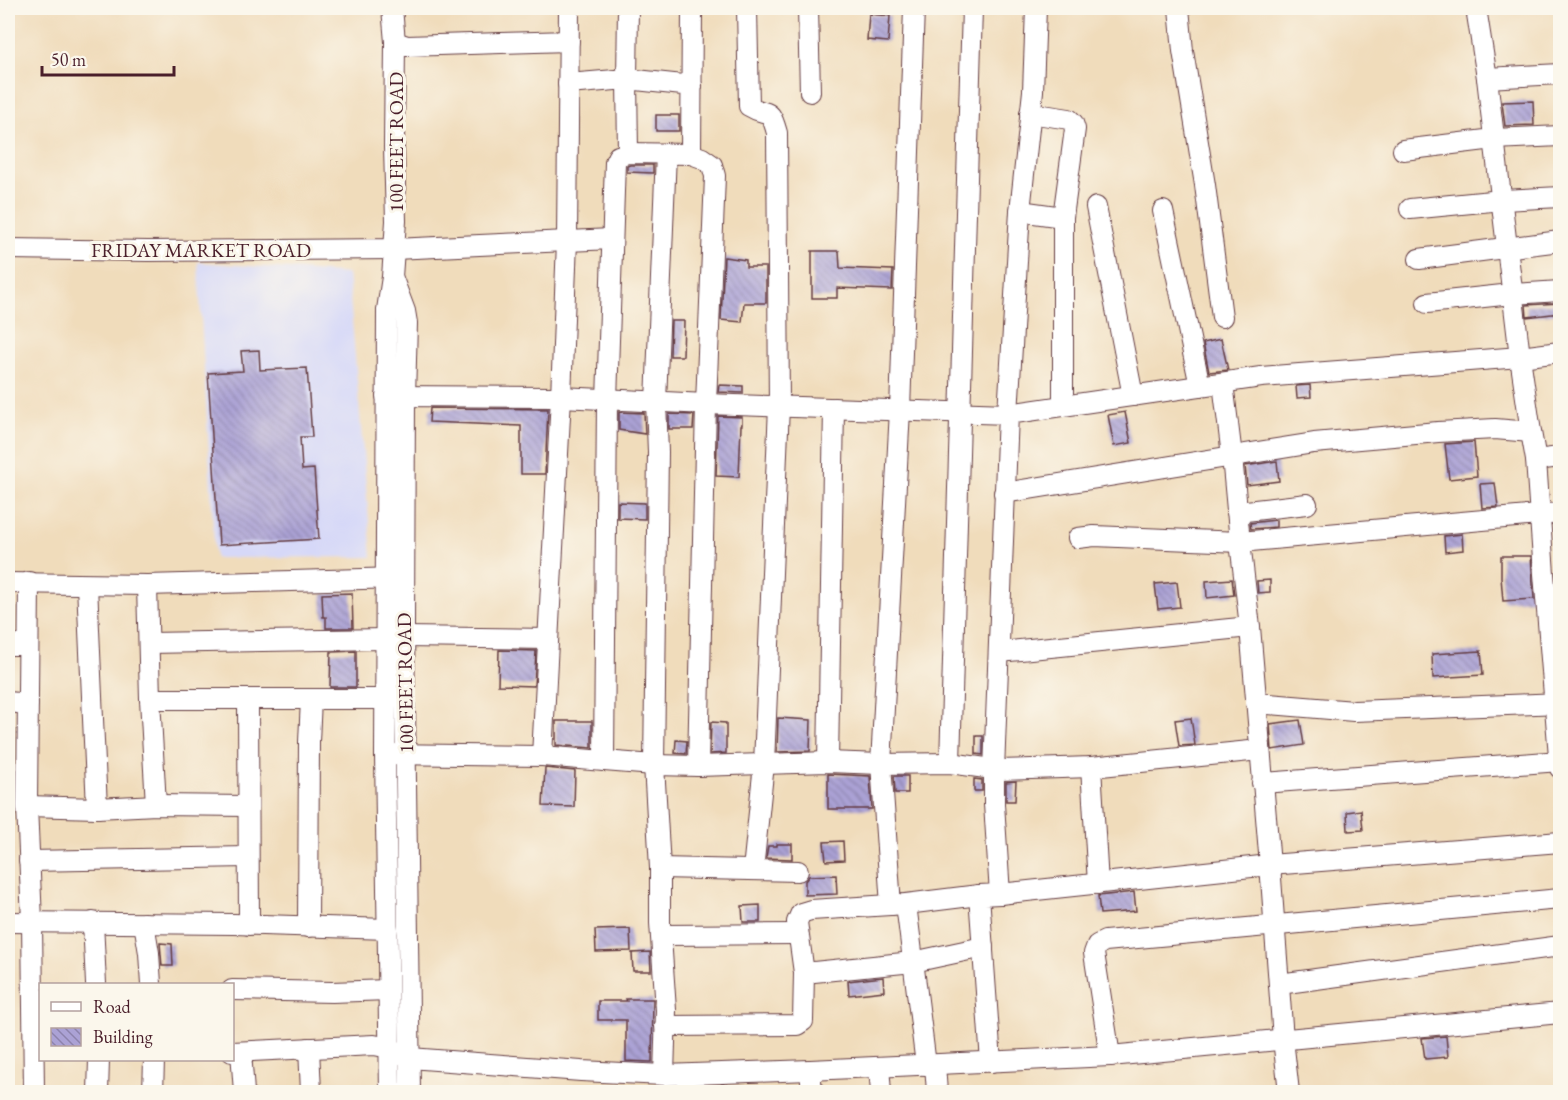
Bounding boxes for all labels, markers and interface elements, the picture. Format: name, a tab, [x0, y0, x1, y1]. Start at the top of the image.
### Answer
scale bar	[42, 39, 174, 77]
text: 50 m	[51, 48, 86, 71]
street label: 100 FEET ROAD	[383, 72, 409, 212]
street label: FRIDAY MARKET ROAD	[91, 237, 311, 263]
street label: 100 FEET ROAD	[391, 612, 419, 754]
legend	[39, 983, 234, 1061]
text: Road	[93, 995, 132, 1018]
text: Building	[93, 1025, 153, 1048]

